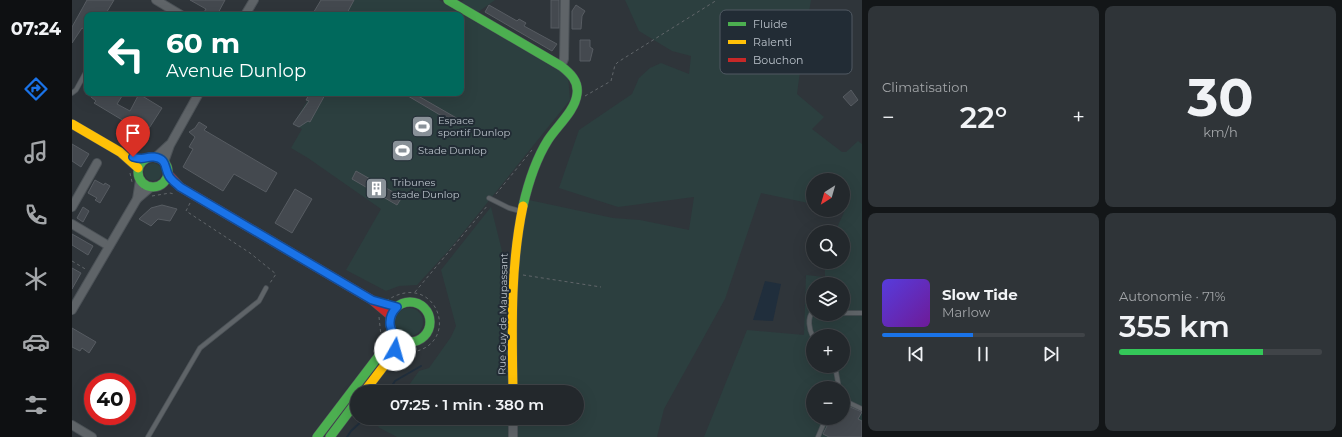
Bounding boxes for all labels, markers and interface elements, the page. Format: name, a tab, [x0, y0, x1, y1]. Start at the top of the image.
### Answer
legend	[720, 10, 852, 74]
text: Fluide	[753, 17, 788, 31]
text: 07:24	[11, 18, 61, 40]
text: 60 m	[166, 26, 240, 60]
icon: left	[100, 28, 152, 80]
text: Ralenti	[753, 35, 792, 49]
text: Bouchon	[753, 53, 803, 67]
text: Avenue Dunlop	[166, 60, 306, 82]
text: 30	[1187, 66, 1254, 129]
icon: directions	[22, 75, 50, 103]
text: Climatisation	[882, 79, 968, 95]
text: 22°	[960, 99, 1007, 136]
text: −	[882, 104, 895, 131]
text: +	[1072, 104, 1085, 131]
sports icon: Espace sportif Dunlop	[410, 113, 436, 139]
place label: Espace sportif Dunlop	[438, 114, 511, 139]
pin	[116, 116, 150, 157]
icon: arrive	[122, 122, 144, 144]
text: km/h	[1203, 124, 1238, 140]
sports icon: Stade Dunlop	[389, 137, 415, 163]
icon: music	[22, 138, 50, 166]
place label: Stade Dunlop	[418, 144, 487, 157]
north arrow	[806, 173, 850, 217]
map controls	[806, 173, 850, 425]
building icon: Tribunes stade Dunlop	[364, 175, 390, 201]
place label: Tribunes stade Dunlop	[392, 176, 460, 201]
icon: phone	[22, 201, 50, 229]
button: search	[806, 225, 850, 269]
street label: Rue Guy de Maupassant	[495, 253, 511, 375]
icon: climate	[22, 265, 50, 293]
button: layers	[806, 277, 850, 321]
text: Slow Tide	[942, 285, 1018, 304]
text: Autonomie · 71%	[1119, 288, 1226, 304]
text: Marlow	[942, 304, 990, 320]
text: 355 km	[1119, 308, 1230, 345]
icon: car	[22, 328, 50, 356]
position arrow	[374, 329, 416, 371]
button: +	[806, 329, 850, 373]
icon: previous	[905, 343, 927, 365]
icon: pause	[972, 343, 994, 365]
icon: next	[1040, 343, 1062, 365]
speed limit sign: 40	[84, 373, 136, 425]
button: −	[806, 381, 850, 425]
icon: filters	[22, 391, 50, 419]
text: 07:25 · 1 min · 380 m	[390, 395, 544, 414]

